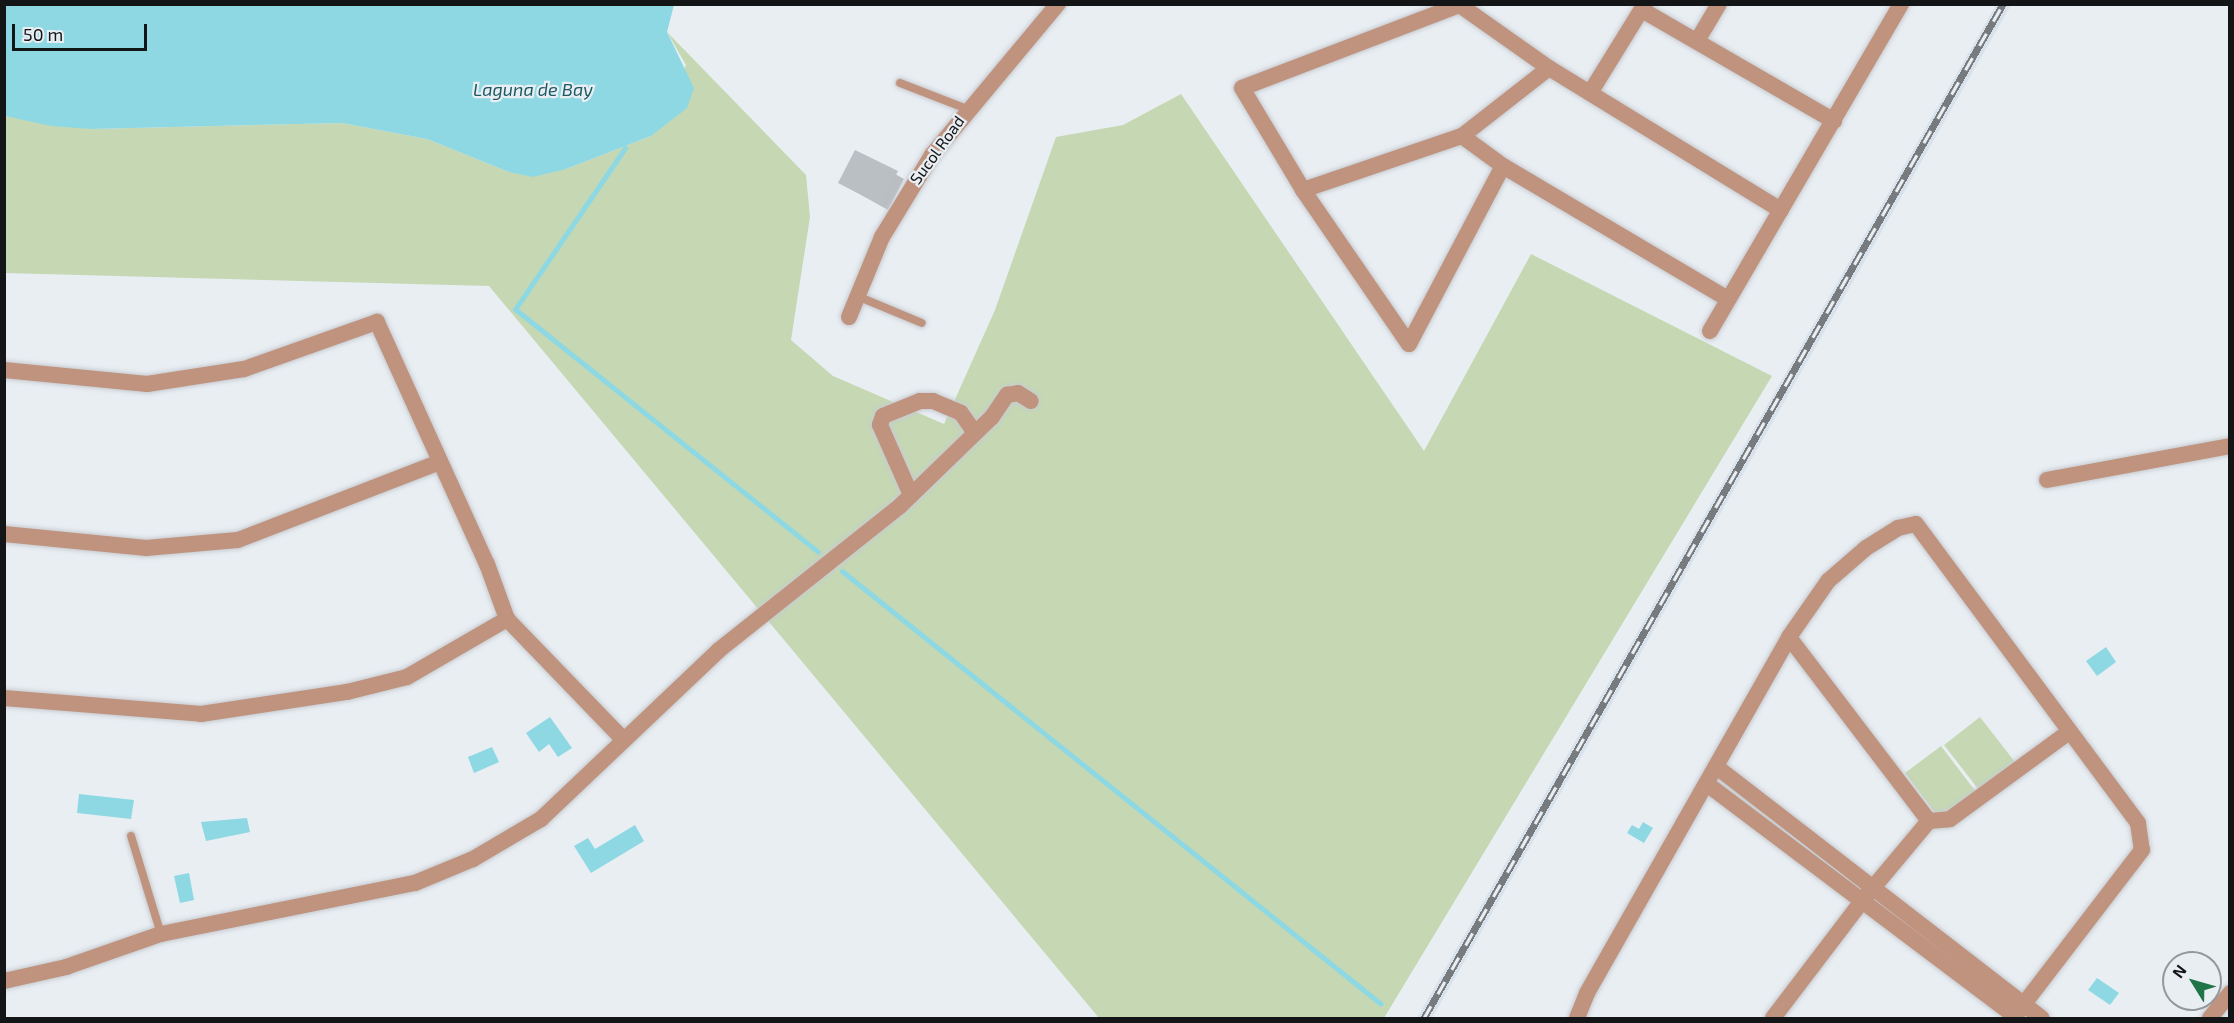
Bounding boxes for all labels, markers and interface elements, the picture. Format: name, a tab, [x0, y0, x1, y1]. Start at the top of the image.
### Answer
scale bar	[15, 12, 150, 50]
text: 50 m	[23, 23, 63, 45]
water label: Laguna de Bay	[473, 78, 593, 100]
street label: Sucol Road	[906, 112, 968, 188]
north arrow	[2162, 951, 2222, 1011]
text: N	[2168, 961, 2190, 981]

